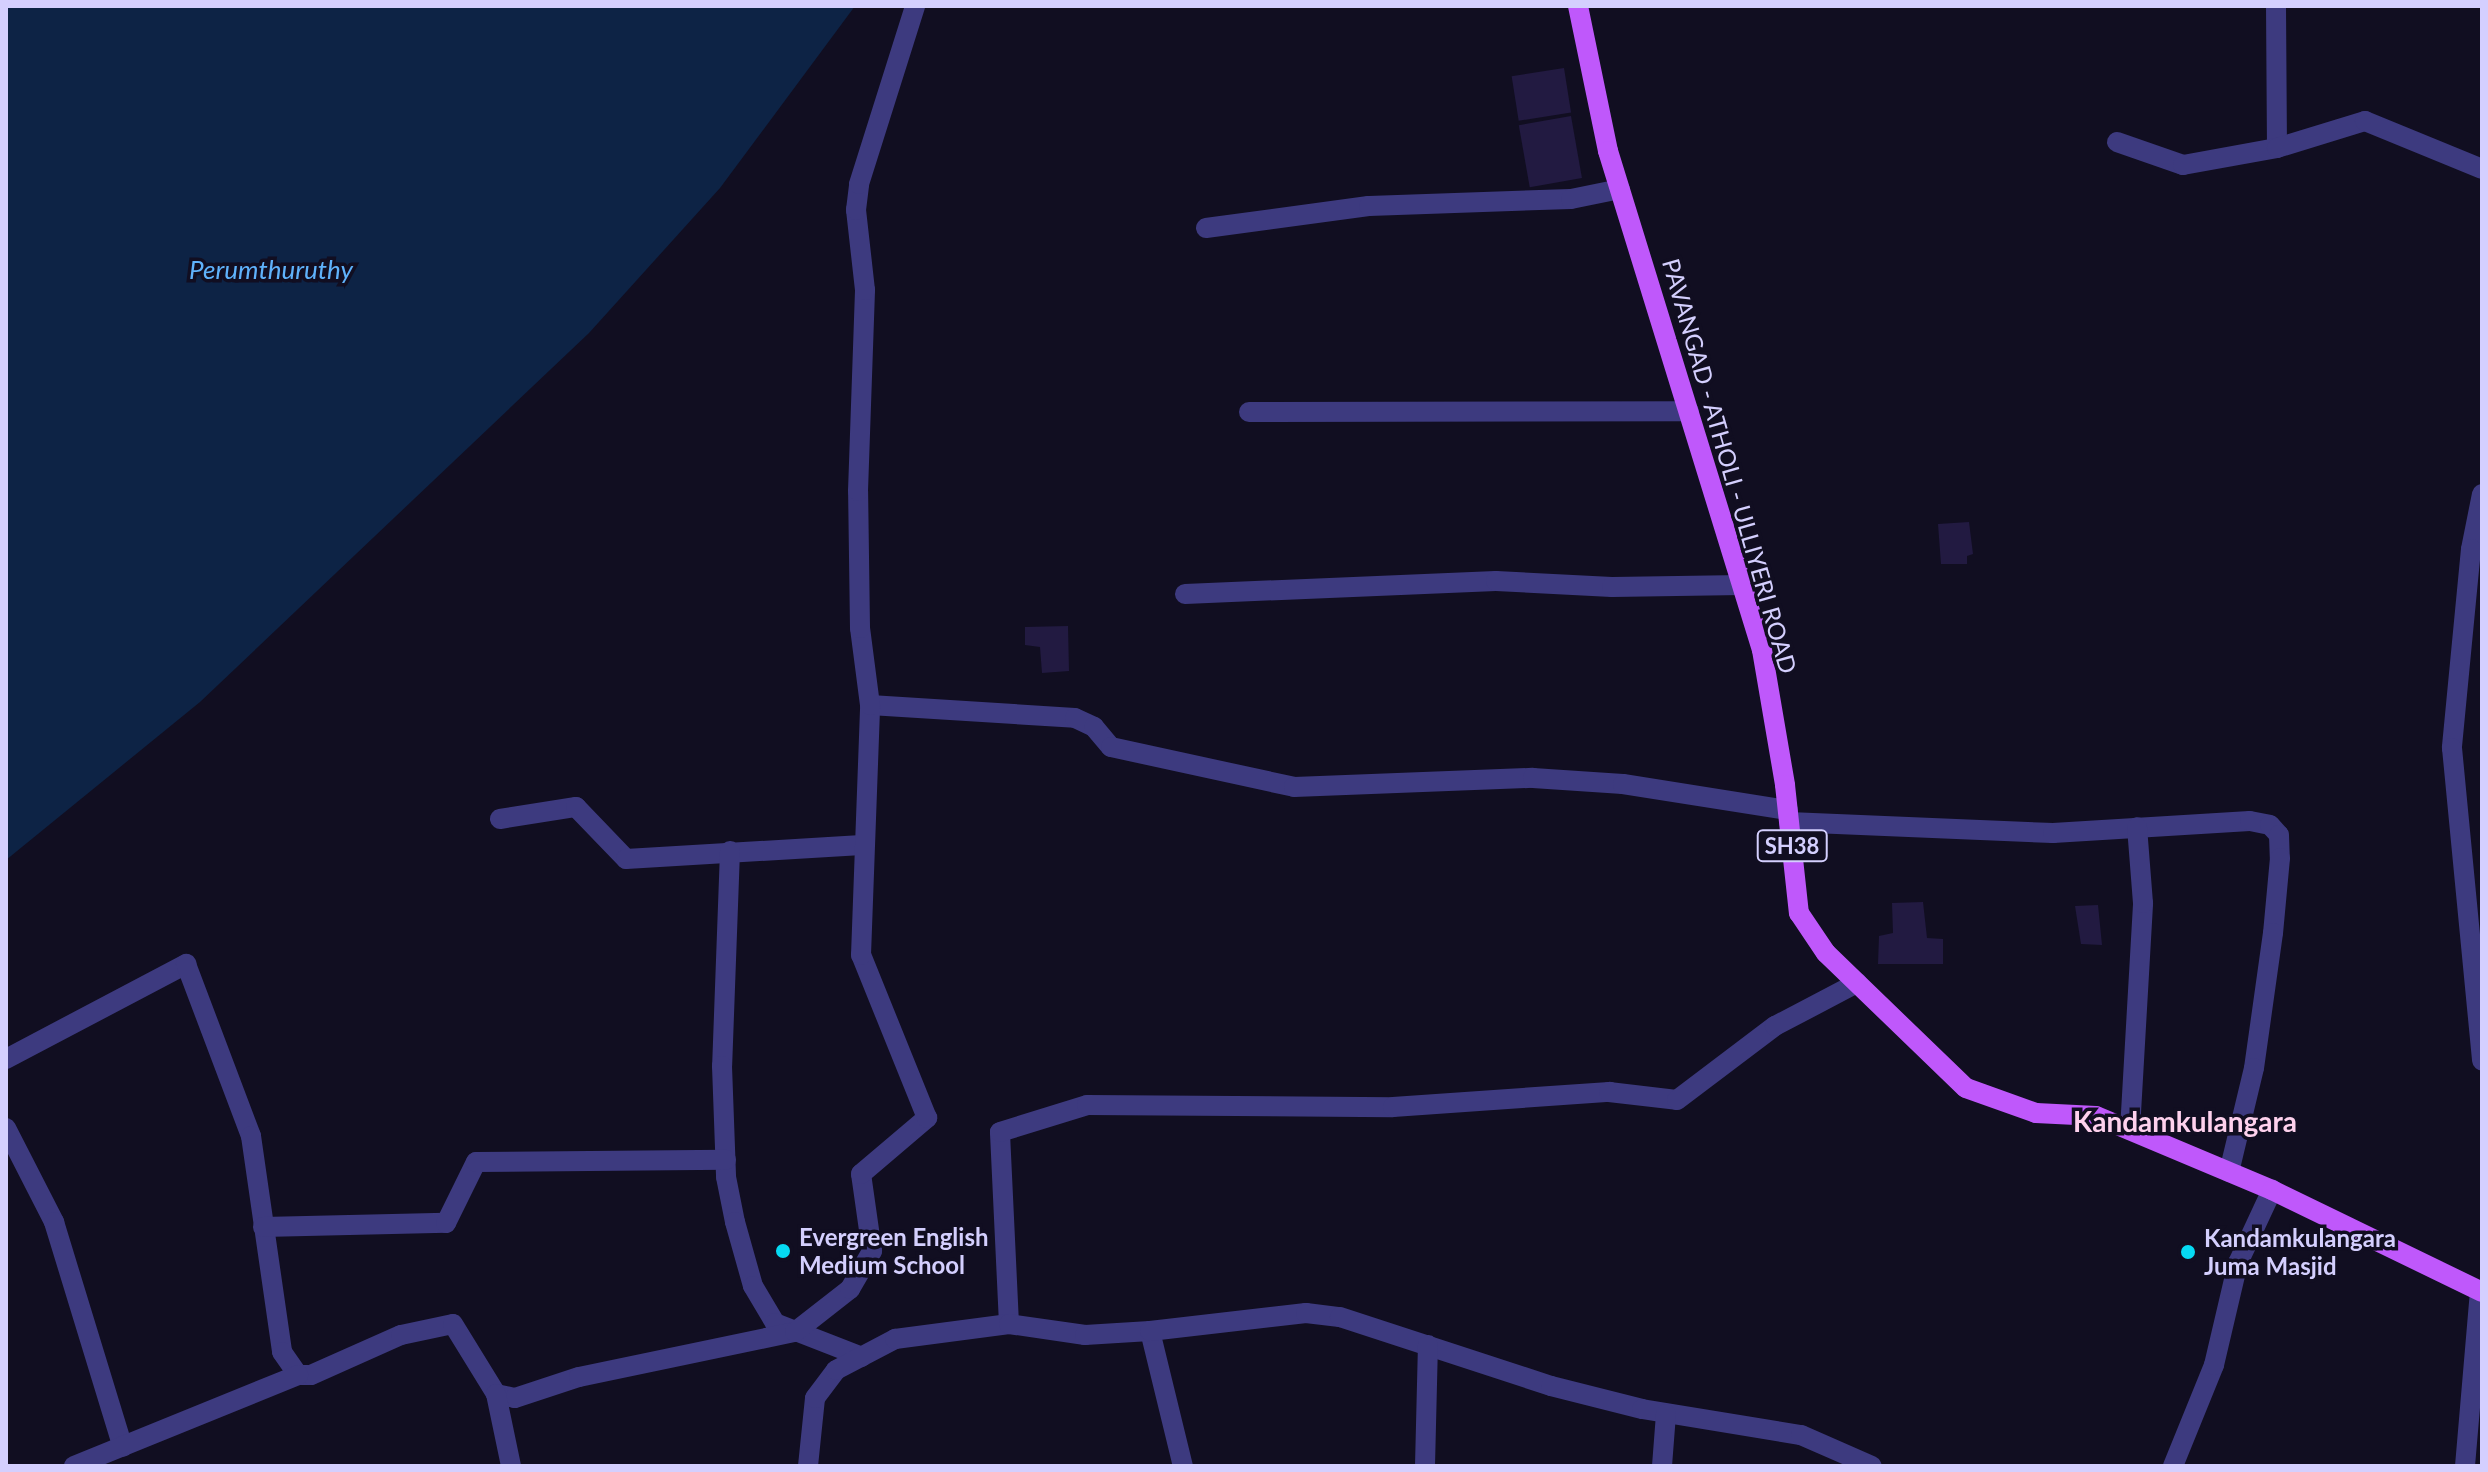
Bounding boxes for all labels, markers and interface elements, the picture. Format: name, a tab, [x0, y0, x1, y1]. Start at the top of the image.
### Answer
water label: Perumthuruthy	[189, 254, 353, 286]
street label: PAVANGAD - ATHOLI - ULLIYERI ROAD	[1657, 255, 1803, 677]
road number: SH38	[1756, 828, 1828, 864]
district label: Kandamkulangara	[2073, 1104, 2297, 1138]
place label: Evergreen English Medium School	[799, 1223, 988, 1279]
place label: Kandamkulangara Juma Masjid	[2204, 1224, 2396, 1280]
marker: Evergreen English Medium School	[774, 1242, 792, 1260]
marker: Kandamkulangara Juma Masjid	[2179, 1243, 2197, 1261]

